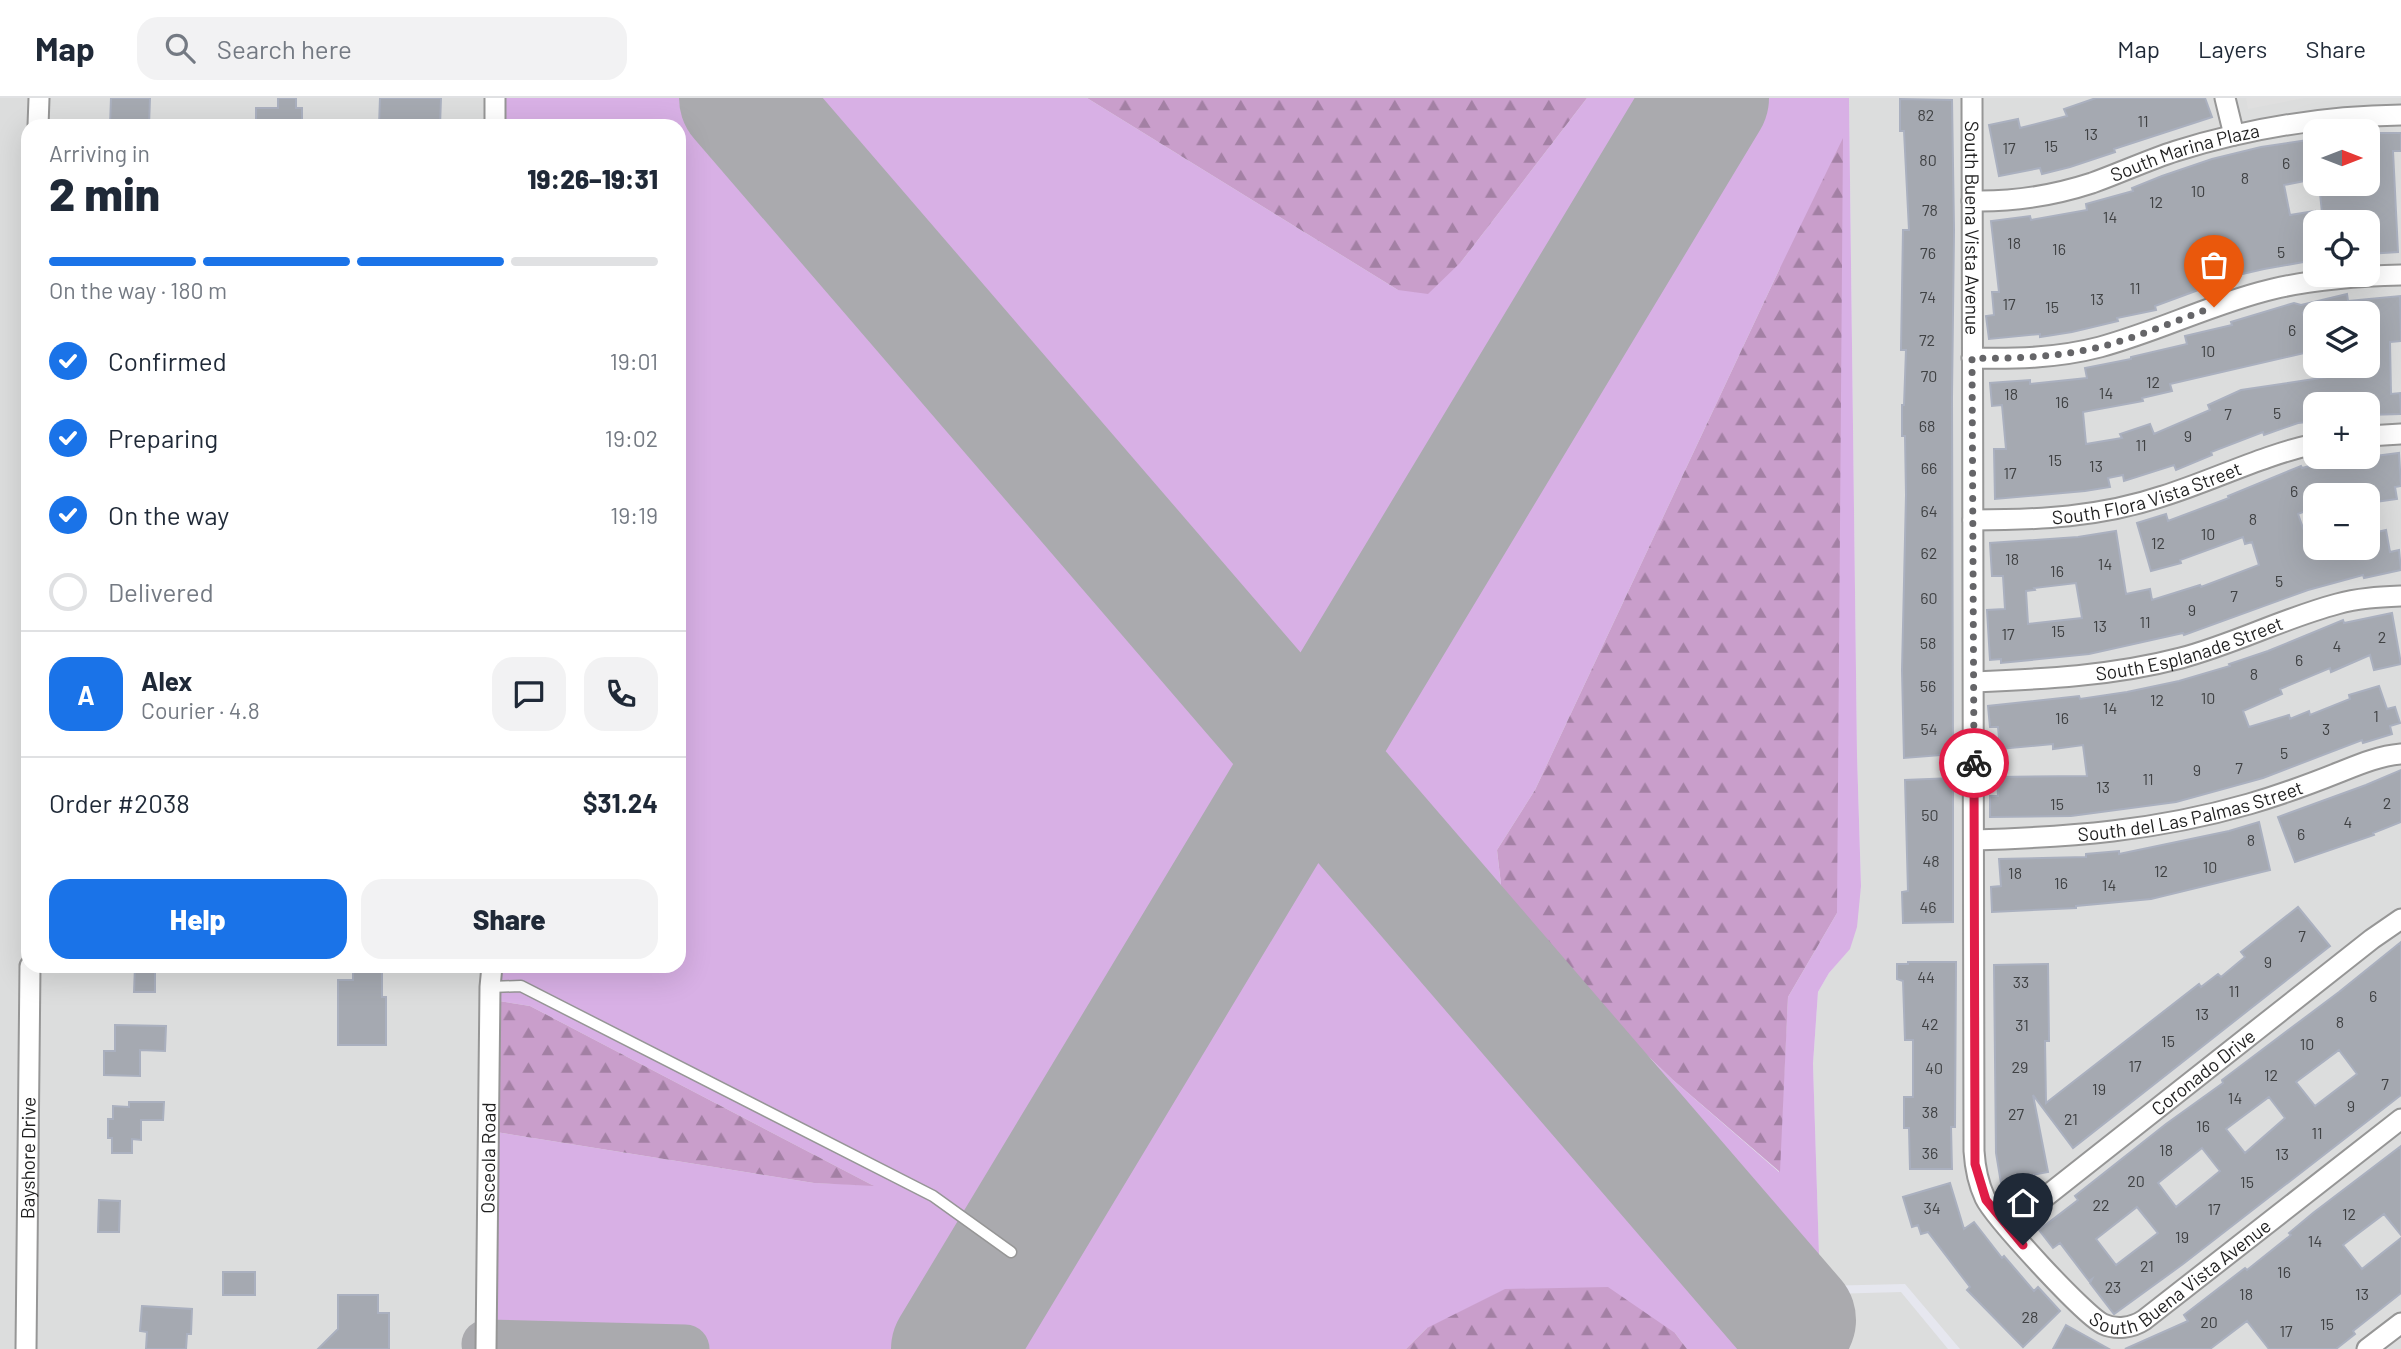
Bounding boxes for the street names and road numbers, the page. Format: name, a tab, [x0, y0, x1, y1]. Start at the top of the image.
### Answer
street label: South Marina Plaza	[2107, 118, 2261, 186]
street label: South Buena Vista Avenue	[1961, 121, 1984, 335]
street label: South Flora Vista Street	[2051, 456, 2245, 528]
street label: South Esplanade Street	[2094, 611, 2286, 685]
street label: South del Las Palmas Street	[2077, 775, 2306, 845]
street label: Coronado Drive	[2146, 1024, 2260, 1120]
street label: Bayshore Drive	[15, 1097, 40, 1219]
street label: Osceola Road	[475, 1102, 500, 1214]
street label: South Buena Vista Avenue	[2085, 1213, 2275, 1339]

